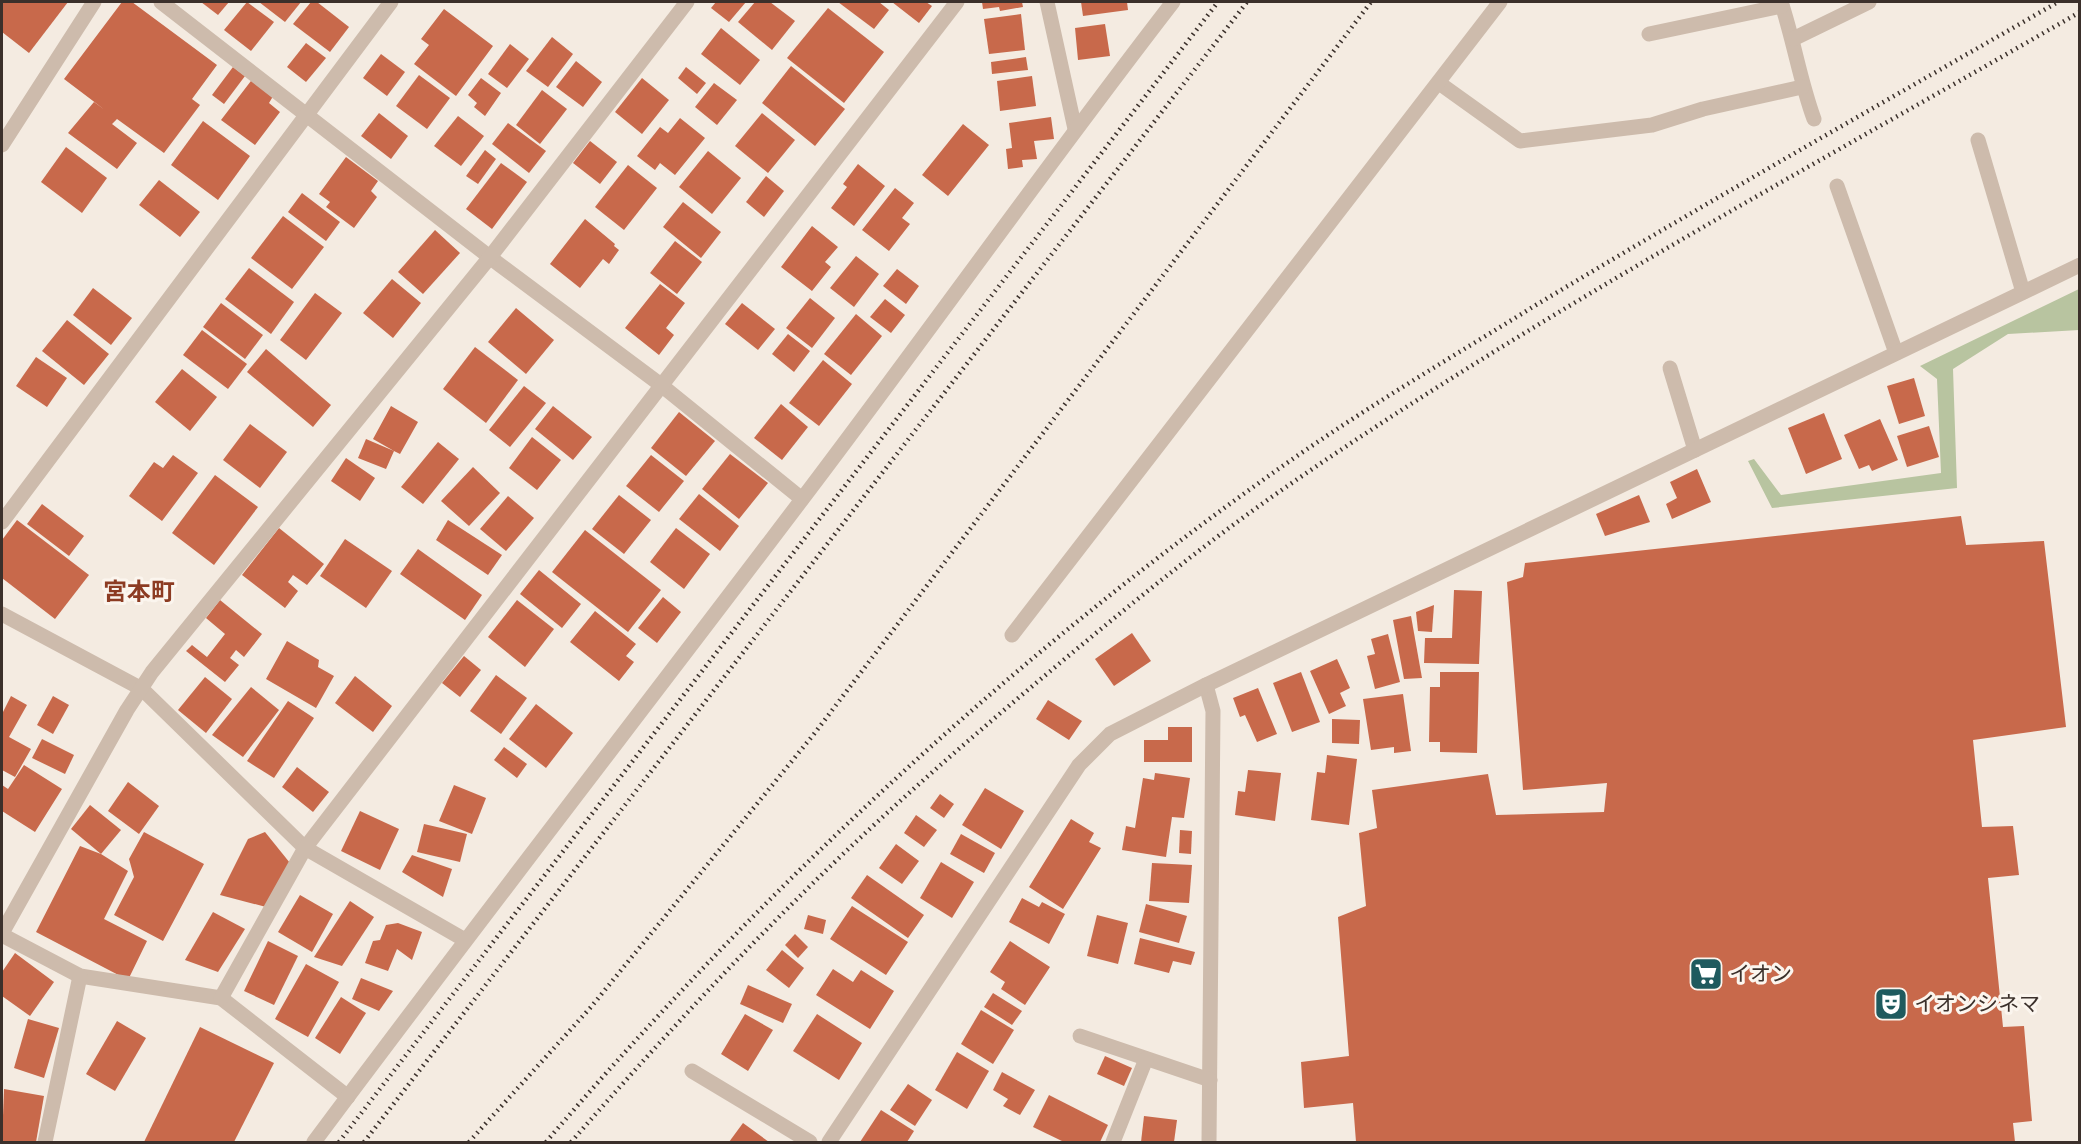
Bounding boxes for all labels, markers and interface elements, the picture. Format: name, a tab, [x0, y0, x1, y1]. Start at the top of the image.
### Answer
district label: 宮本町	[103, 577, 175, 606]
supermarket icon: イオン	[1688, 956, 1724, 992]
place label: イオン	[1729, 961, 1792, 986]
theatre icon: イオンシネマ	[1873, 986, 1909, 1022]
place label: イオンシネマ	[1914, 991, 2040, 1016]

